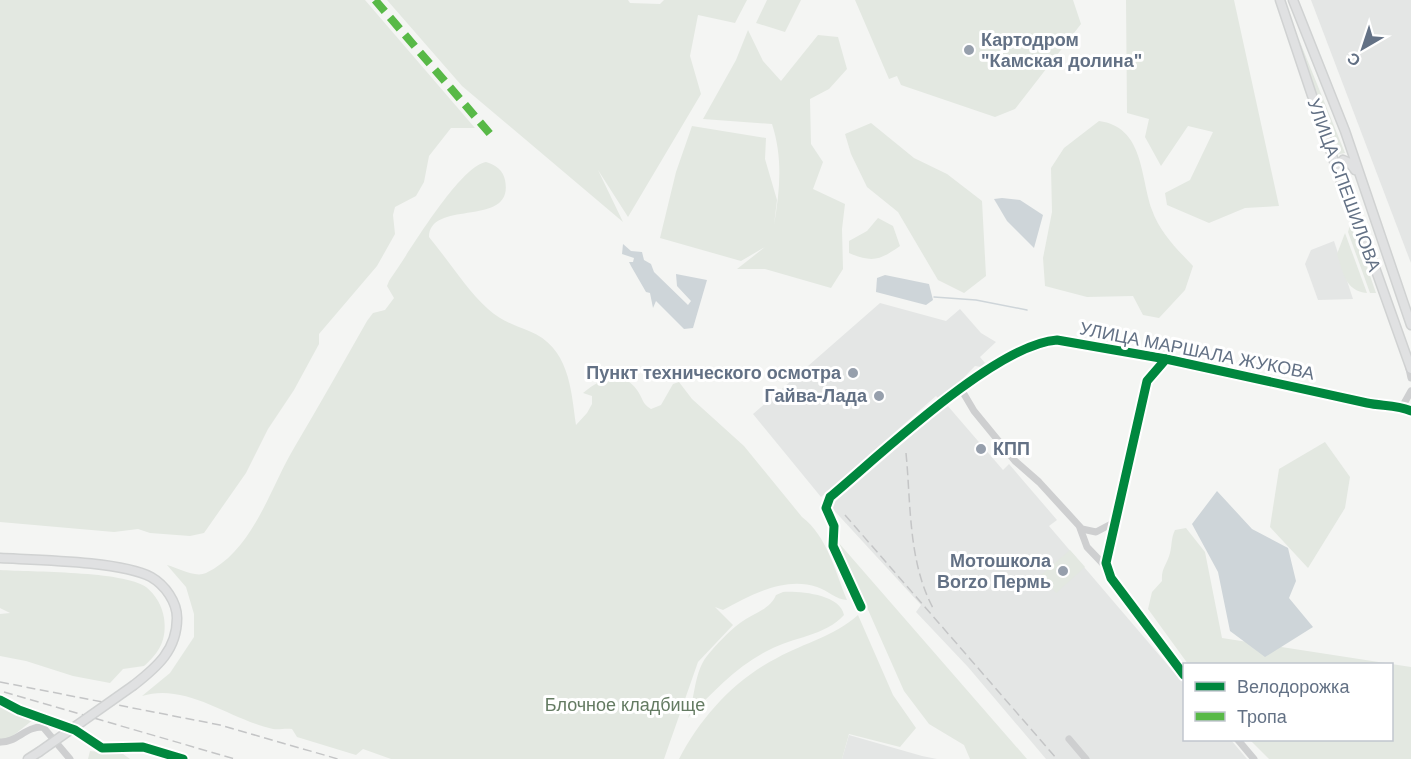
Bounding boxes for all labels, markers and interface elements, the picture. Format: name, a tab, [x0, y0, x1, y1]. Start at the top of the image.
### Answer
north arrow	[1333, 18, 1393, 78]
place label: Картодром "Камская долина"	[981, 30, 1142, 71]
marker: Картодром "Камская долина"	[962, 43, 976, 57]
text: С	[1344, 49, 1364, 70]
street label: УЛИЦА СПЕШИЛОВА	[1303, 96, 1385, 274]
street label: УЛИЦА МАРШАЛА ЖУКОВА	[1078, 318, 1316, 384]
place label: Пункт технического осмотра	[586, 363, 842, 383]
marker: Пункт технического осмотра	[846, 366, 860, 380]
place label: Гайва-Лада	[765, 386, 868, 406]
marker: Гайва-Лада	[872, 389, 886, 403]
place label: КПП	[993, 439, 1030, 459]
marker: КПП	[974, 442, 988, 456]
place label: Мотошкола Borzo Пермь	[937, 551, 1052, 592]
marker: Мотошкола Borzo Пермь	[1056, 564, 1070, 578]
legend	[1183, 663, 1393, 741]
text: Велодорожка	[1237, 677, 1350, 697]
park label: Блочное кладбище	[545, 695, 705, 715]
text: Тропа	[1237, 707, 1288, 727]

